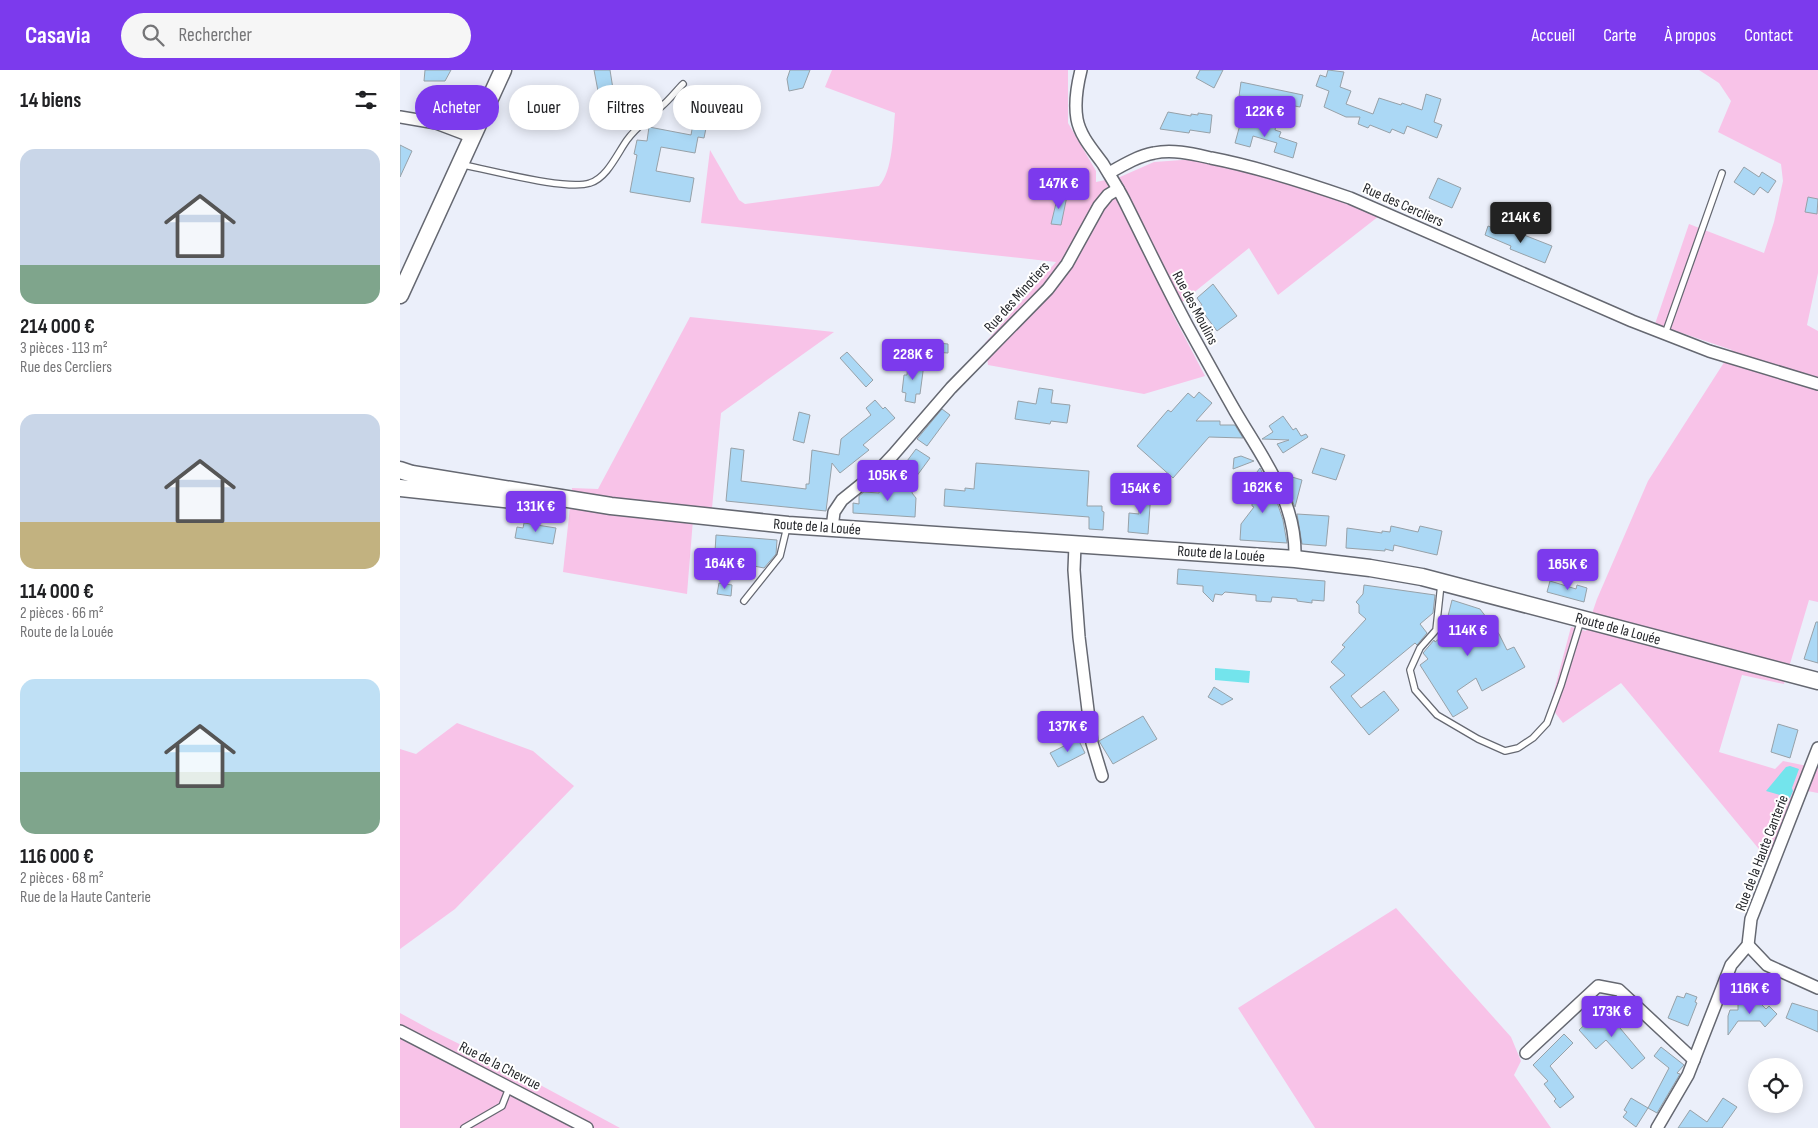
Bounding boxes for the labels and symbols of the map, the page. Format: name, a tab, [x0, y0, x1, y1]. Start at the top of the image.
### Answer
pin: 122K €	[1224, 96, 1306, 138]
pin: 147K €	[1018, 168, 1100, 210]
street label: Rue des Cercliers	[1360, 179, 1446, 231]
pin: 214K €	[1480, 202, 1562, 244]
street label: Rue des Minotiers	[980, 258, 1054, 336]
street label: Rue des Moulins	[1168, 268, 1222, 348]
pin: 228K €	[872, 338, 954, 381]
pin: 105K €	[847, 460, 929, 502]
pin: 154K €	[1100, 472, 1182, 515]
pin: 162K €	[1222, 472, 1304, 514]
pin: 131K €	[495, 490, 577, 533]
street label: Route de la Louée	[773, 514, 861, 540]
street label: Route de la Louée	[1177, 541, 1265, 567]
pin: 164K €	[684, 548, 766, 590]
pin: 165K €	[1527, 548, 1609, 591]
street label: Route de la Louée	[1573, 608, 1663, 650]
pin: 114K €	[1427, 614, 1509, 657]
pin: 137K €	[1027, 710, 1109, 753]
street label: Rue de la Haute Canterie	[1731, 792, 1793, 914]
pin: 116K €	[1709, 972, 1791, 1015]
pin: 173K €	[1571, 996, 1653, 1038]
street label: Rue de la Chevrue	[456, 1037, 544, 1095]

